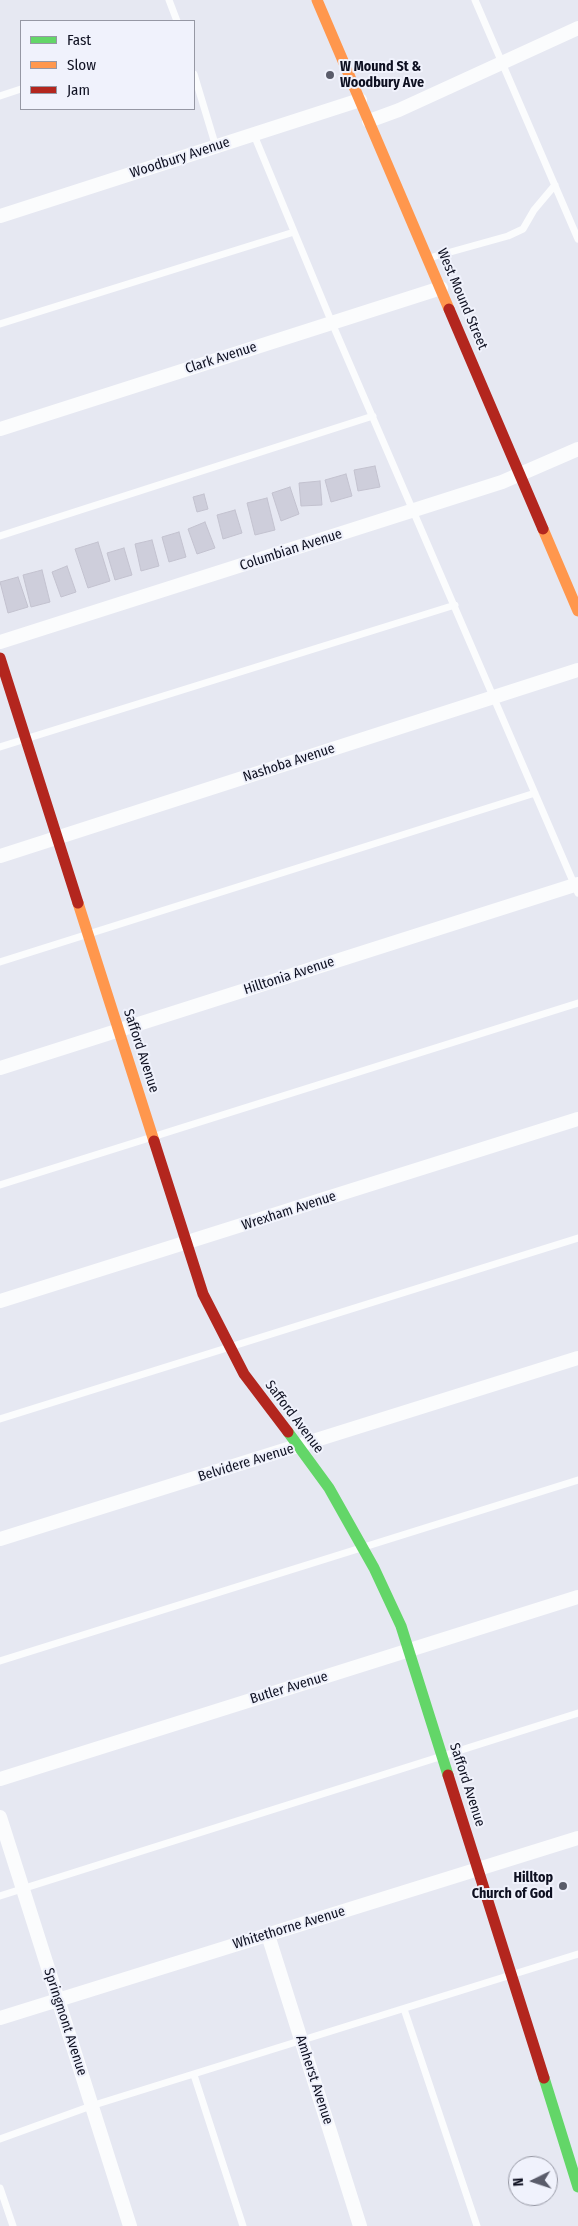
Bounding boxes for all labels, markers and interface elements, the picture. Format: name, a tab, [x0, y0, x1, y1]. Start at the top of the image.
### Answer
legend	[20, 20, 195, 110]
text: Fast	[67, 31, 91, 49]
text: Slow	[67, 56, 96, 74]
place label: W Mound St & Woodbury Ave	[340, 59, 424, 92]
marker: W Mound St & Woodbury Ave	[324, 69, 336, 81]
text: Jam	[67, 81, 90, 99]
street label: Woodbury Avenue	[128, 134, 232, 182]
street label: West Mound Street	[433, 246, 491, 352]
street label: Clark Avenue	[183, 339, 259, 377]
street label: Columbian Avenue	[238, 526, 344, 574]
street label: Nashoba Avenue	[241, 740, 337, 786]
street label: Hilltonia Avenue	[242, 953, 336, 999]
street label: Safford Avenue	[120, 1007, 162, 1095]
street label: Wrexham Avenue	[240, 1188, 338, 1234]
street label: Safford Avenue	[261, 1377, 327, 1457]
street label: Belvidere Avenue	[196, 1440, 296, 1486]
street label: Butler Avenue	[248, 1668, 330, 1708]
street label: Safford Avenue	[446, 1741, 488, 1829]
place label: Hilltop Church of God	[472, 1870, 553, 1902]
marker: Hilltop Church of God	[557, 1880, 569, 1892]
street label: Whitethorne Avenue	[231, 1903, 347, 1953]
street label: Springmont Avenue	[40, 1966, 90, 2078]
street label: Amherst Avenue	[292, 2033, 336, 2127]
north arrow	[508, 2156, 558, 2206]
text: N	[510, 2177, 527, 2187]

